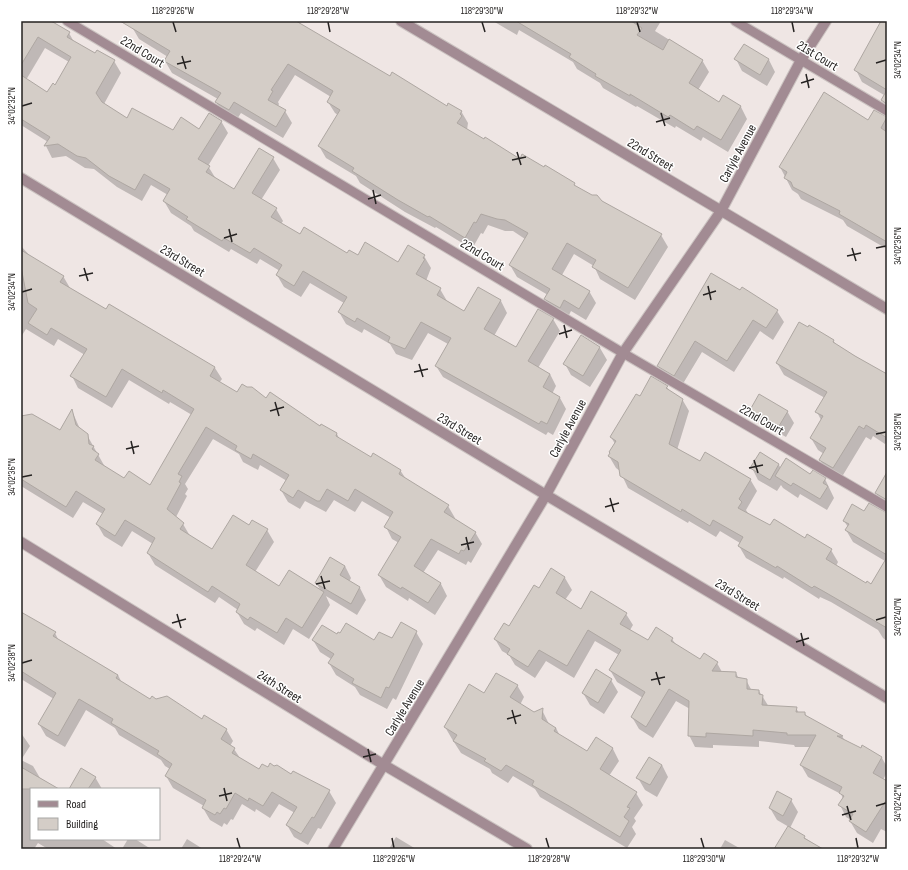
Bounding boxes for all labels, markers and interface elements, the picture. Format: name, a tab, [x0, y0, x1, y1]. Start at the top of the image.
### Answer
text: 118°29'26"W	[152, 5, 195, 17]
text: 118°29'28"W	[307, 5, 350, 17]
text: 118°29'30"W	[461, 5, 504, 17]
text: 118°29'32"W	[616, 5, 659, 17]
text: 118°29'34"W	[771, 5, 814, 17]
street label: 22nd Court	[118, 32, 167, 71]
street label: 21st Court	[794, 37, 841, 74]
text: 34°02'34"N	[892, 41, 904, 79]
text: 34°02'32"N	[6, 87, 18, 125]
street label: Carlyle Avenue	[716, 122, 760, 185]
street label: 22nd Street	[624, 135, 677, 175]
text: 34°02'36"N	[892, 227, 904, 265]
street label: 22nd Court	[458, 235, 507, 274]
street label: 23rd Street	[157, 241, 208, 280]
text: 34°02'34"N	[6, 273, 18, 311]
street label: Carlyle Avenue	[546, 397, 590, 460]
street label: 22nd Court	[736, 401, 787, 439]
street label: 23rd Street	[434, 409, 485, 448]
text: 34°02'38"N	[892, 413, 904, 451]
text: 34°02'36"N	[6, 458, 18, 496]
street label: 23rd Street	[712, 575, 763, 614]
text: 34°02'40"N	[892, 598, 904, 636]
text: 34°02'38"N	[6, 644, 18, 682]
street label: 24th Street	[254, 667, 305, 707]
street label: Carlyle Avenue	[382, 676, 428, 739]
text: 34°02'42"N	[892, 784, 904, 822]
legend	[30, 788, 160, 840]
text: Road	[66, 797, 86, 812]
text: Building	[66, 817, 98, 832]
text: 118°29'24"W	[219, 853, 261, 865]
text: 118°29'26"W	[373, 853, 416, 865]
text: 118°29'28"W	[528, 853, 571, 865]
text: 118°29'30"W	[683, 853, 726, 865]
text: 118°29'32"W	[837, 853, 880, 865]

